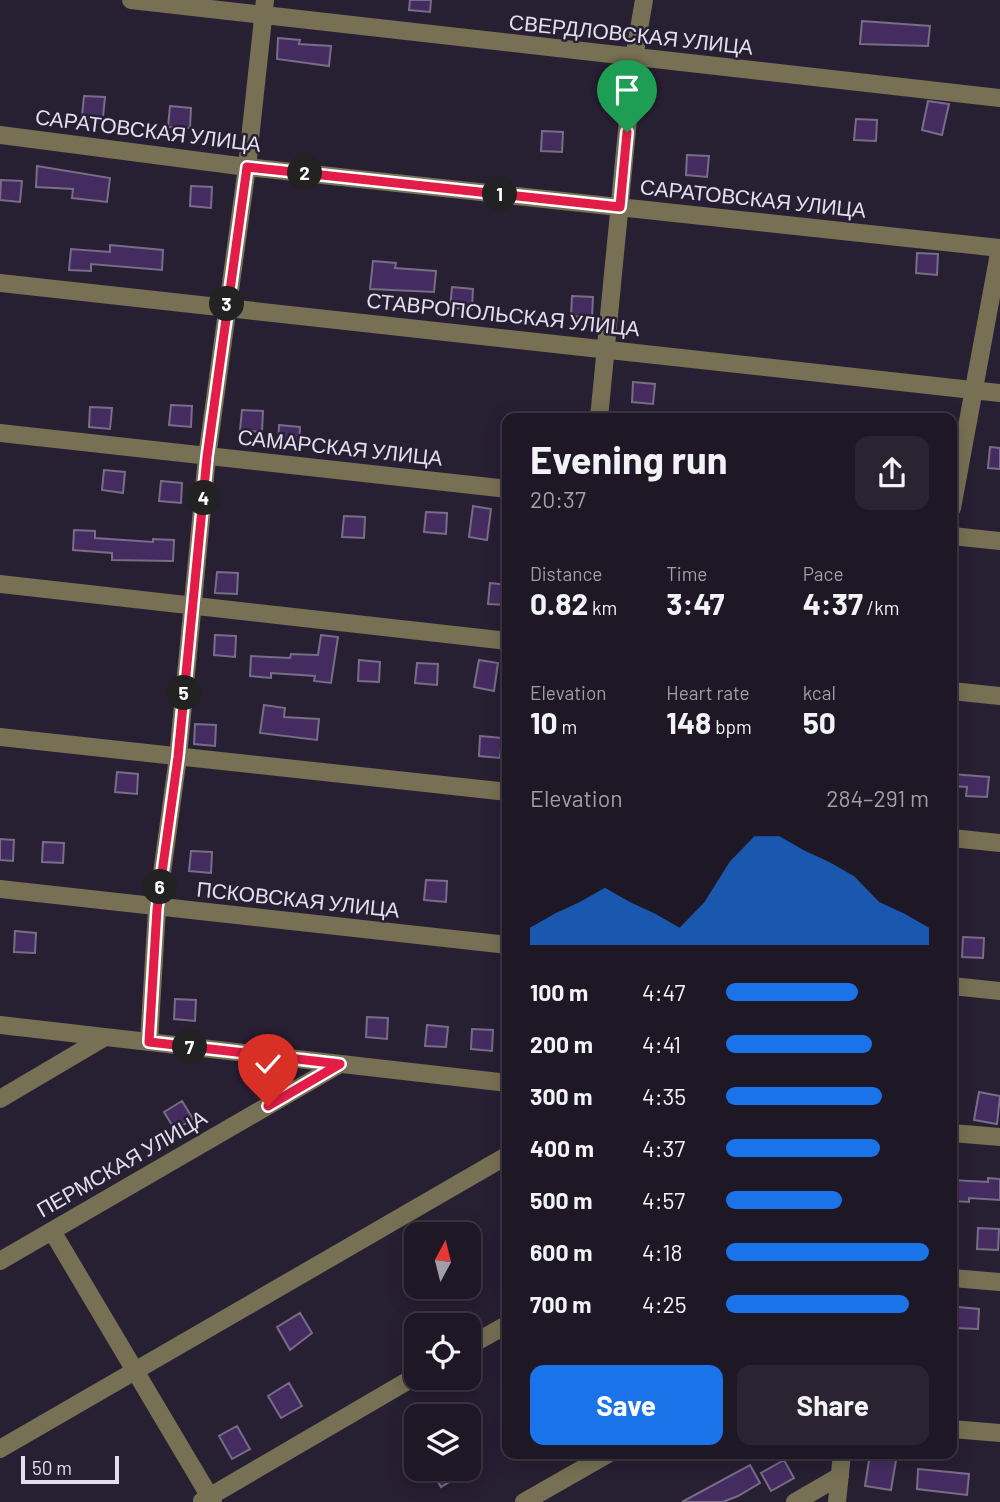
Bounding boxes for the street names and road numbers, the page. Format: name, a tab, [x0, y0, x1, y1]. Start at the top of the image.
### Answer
street label: СВЕРДЛОВСКАЯ УЛИЦА	[508, 8, 754, 59]
street label: САРАТОВСКАЯ УЛИЦА	[34, 103, 262, 156]
street label: САРАТОВСКАЯ УЛИЦА	[639, 173, 867, 222]
street label: СТАВРОПОЛЬСКАЯ УЛИЦА	[365, 287, 641, 340]
street label: САМАРСКАЯ УЛИЦА	[237, 423, 444, 470]
street label: ПСКОВСКАЯ УЛИЦА	[196, 875, 401, 922]
street label: ПЕРМСКАЯ УЛИЦА	[32, 1104, 211, 1222]

